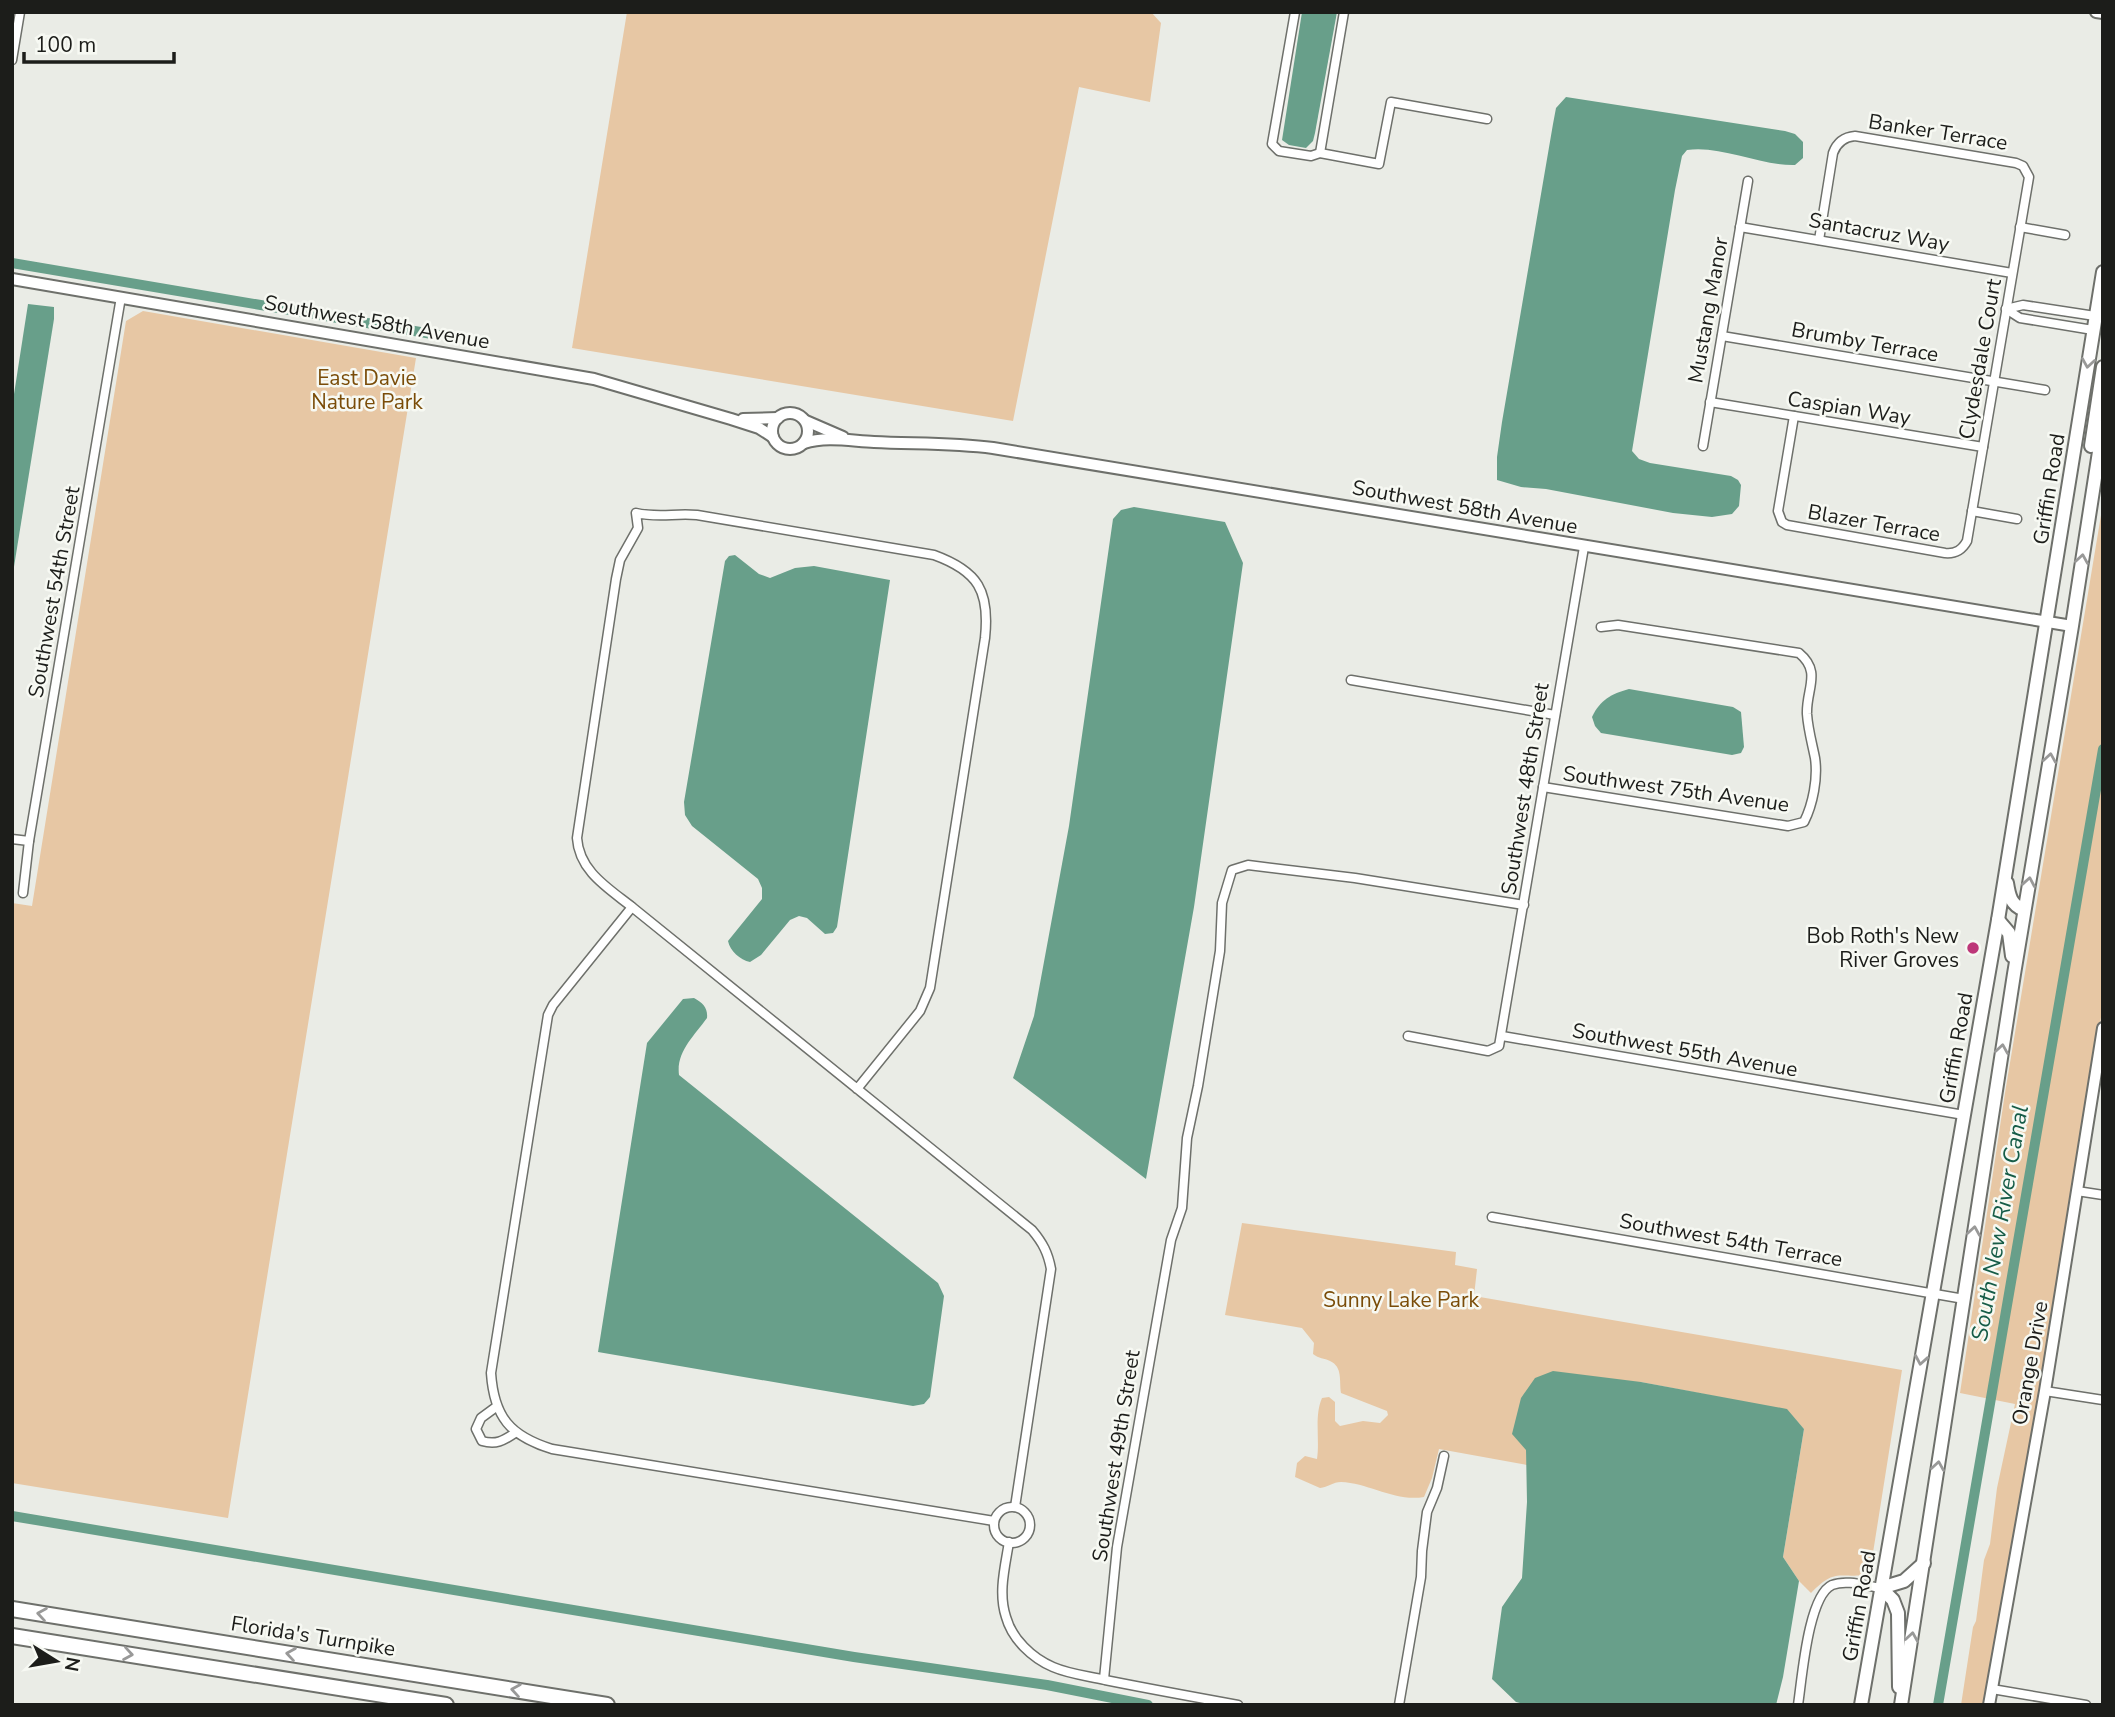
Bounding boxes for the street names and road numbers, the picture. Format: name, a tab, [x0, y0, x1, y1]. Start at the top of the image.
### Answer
street label: Banker Terrace	[1866, 107, 2010, 157]
street label: Santacruz Way	[1806, 206, 1952, 258]
street label: Mustang Manor	[1681, 234, 1735, 385]
street label: Clydesdale Court	[1952, 276, 2008, 442]
street label: Southwest 58th Avenue	[262, 288, 492, 356]
street label: Brumby Terrace	[1789, 315, 1941, 369]
street label: Caspian Way	[1785, 384, 1913, 432]
street label: Griffin Road	[2026, 431, 2072, 547]
street label: Southwest 58th Avenue	[1350, 473, 1580, 541]
street label: Southwest 54th Street	[22, 483, 86, 700]
street label: Blazer Terrace	[1806, 498, 1942, 548]
street label: Southwest 48th Street	[1494, 680, 1556, 897]
street label: Southwest 75th Avenue	[1561, 759, 1791, 819]
street label: Griffin Road	[1932, 990, 1980, 1106]
street label: Southwest 55th Avenue	[1570, 1016, 1800, 1084]
street label: Southwest 54th Terrace	[1617, 1207, 1845, 1273]
street label: Orange Drive	[2005, 1299, 2055, 1427]
street label: Southwest 49th Street	[1085, 1347, 1147, 1564]
street label: Griffin Road	[1835, 1548, 1883, 1664]
street label: Florida's Turnpike	[229, 1609, 397, 1663]

